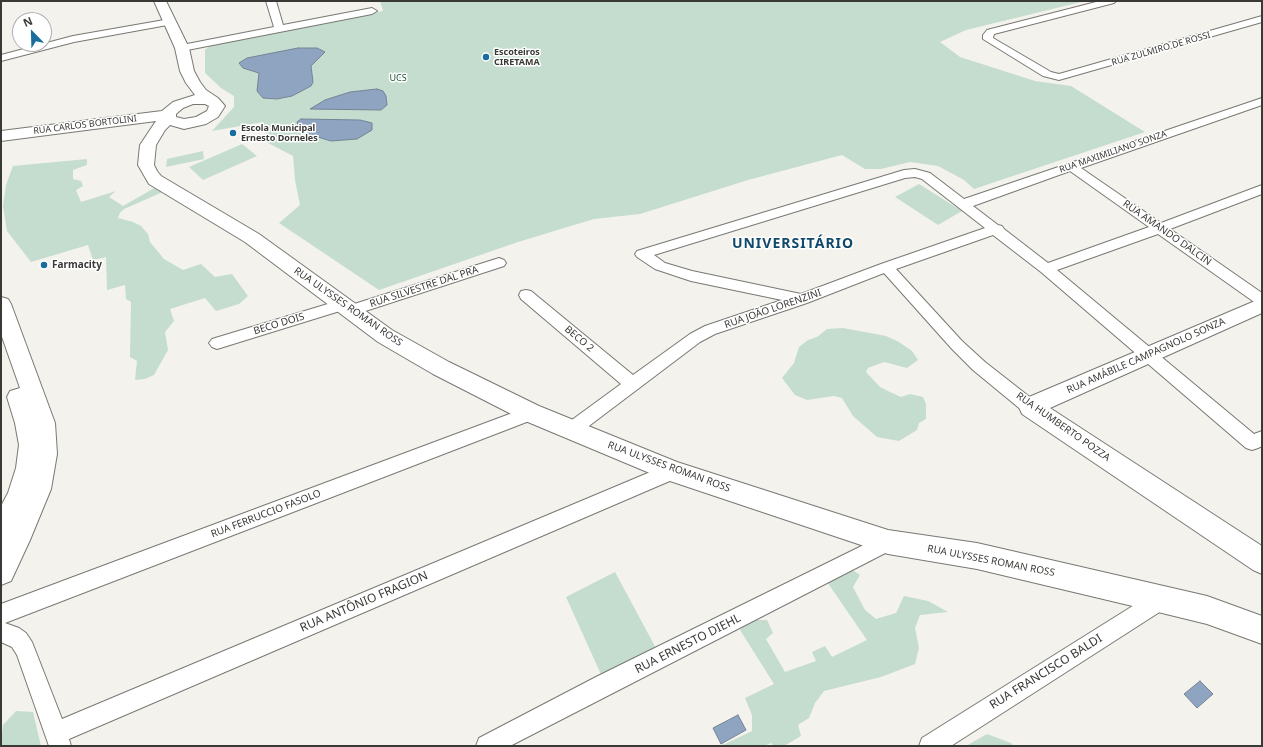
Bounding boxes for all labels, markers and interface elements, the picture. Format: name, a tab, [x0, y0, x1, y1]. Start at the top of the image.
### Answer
north arrow	[12, 12, 52, 52]
text: N	[20, 13, 35, 30]
street label: RUA ZULMIRO DE ROSSI	[1110, 30, 1212, 68]
place label: Escoteiros CIRETAMA	[494, 47, 540, 68]
marker: Escoteiros CIRETAMA	[481, 52, 491, 62]
park label: UCS	[389, 73, 407, 83]
street label: RUA CARLOS BORTOLINI	[33, 113, 137, 137]
place label: Escola Municipal Ernesto Dorneles	[241, 123, 318, 144]
marker: Escola Municipal Ernesto Dorneles	[228, 128, 238, 138]
street label: RUA MAXIMILIANO SONZA	[1058, 128, 1168, 176]
street label: RUA AMANDO DALCIN	[1120, 198, 1214, 268]
district label: UNIVERSITÁRIO	[732, 236, 854, 252]
place label: Farmacity	[52, 259, 102, 271]
marker: Farmacity	[39, 260, 49, 270]
street label: RUA SILVESTRE DAL PRA	[368, 264, 480, 310]
street label: RUA ULYSSES ROMAN ROSS	[291, 265, 405, 349]
street label: RUA JOÃO LORENZINI	[723, 287, 823, 331]
street label: BECO DOIS	[252, 311, 306, 337]
street label: RUA AMÁBILE CAMPAGNOLO SONZA	[1065, 315, 1227, 397]
street label: BECO 2	[562, 323, 596, 355]
street label: RUA HUMBERTO POZZA	[1014, 390, 1112, 464]
street label: RUA ULYSSES ROMAN ROSS	[606, 439, 732, 495]
street label: RUA FERRUCCIO FASOLO	[209, 487, 323, 541]
street label: RUA ULYSSES ROMAN ROSS	[926, 543, 1056, 579]
street label: RUA ANTÔNIO FRAGION	[298, 568, 430, 636]
street label: RUA ERNESTO DIEHL	[633, 611, 743, 677]
street label: RUA FRANCISCO BALDI	[987, 631, 1105, 713]

